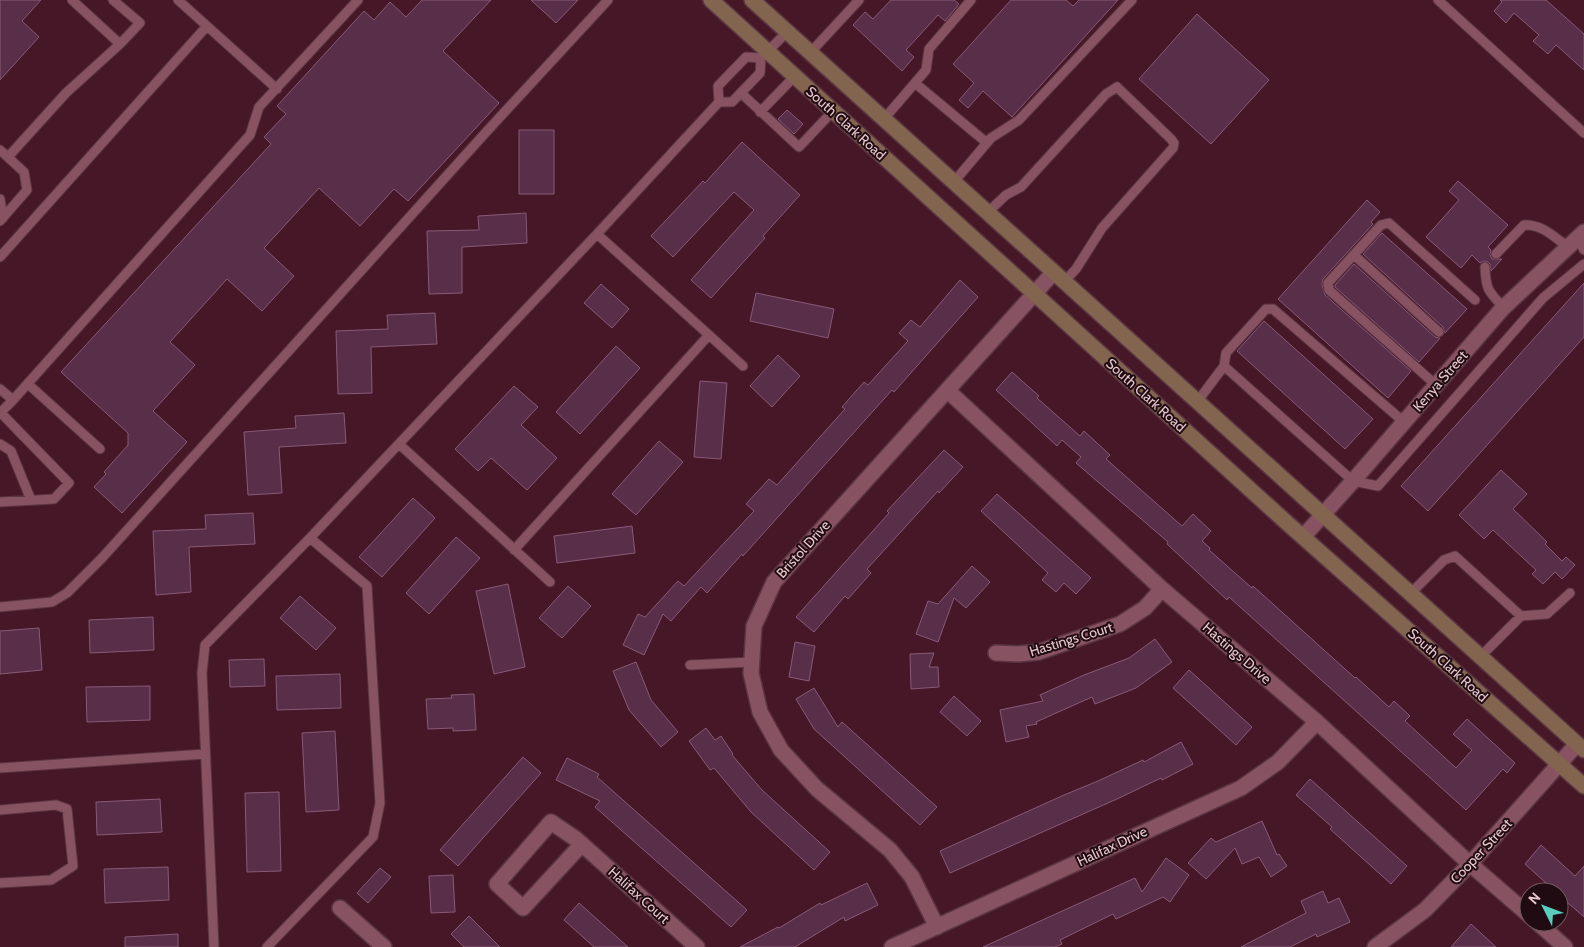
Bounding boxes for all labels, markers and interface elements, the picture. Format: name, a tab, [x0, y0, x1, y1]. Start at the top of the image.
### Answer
street label: South Clark Road	[802, 82, 890, 164]
street label: Kenya Street	[1409, 347, 1472, 415]
street label: South Clark Road	[1102, 354, 1190, 436]
street label: Bristol Drive	[772, 516, 834, 582]
street label: Hastings Court	[1027, 618, 1115, 660]
street label: Hastings Drive	[1199, 618, 1275, 688]
street label: South Clark Road	[1404, 624, 1492, 706]
street label: Cooper Street	[1446, 815, 1516, 887]
street label: Halifax Drive	[1074, 822, 1150, 870]
street label: Halifax Court	[605, 863, 674, 927]
north arrow	[1519, 882, 1569, 932]
text: N	[1524, 889, 1544, 908]

